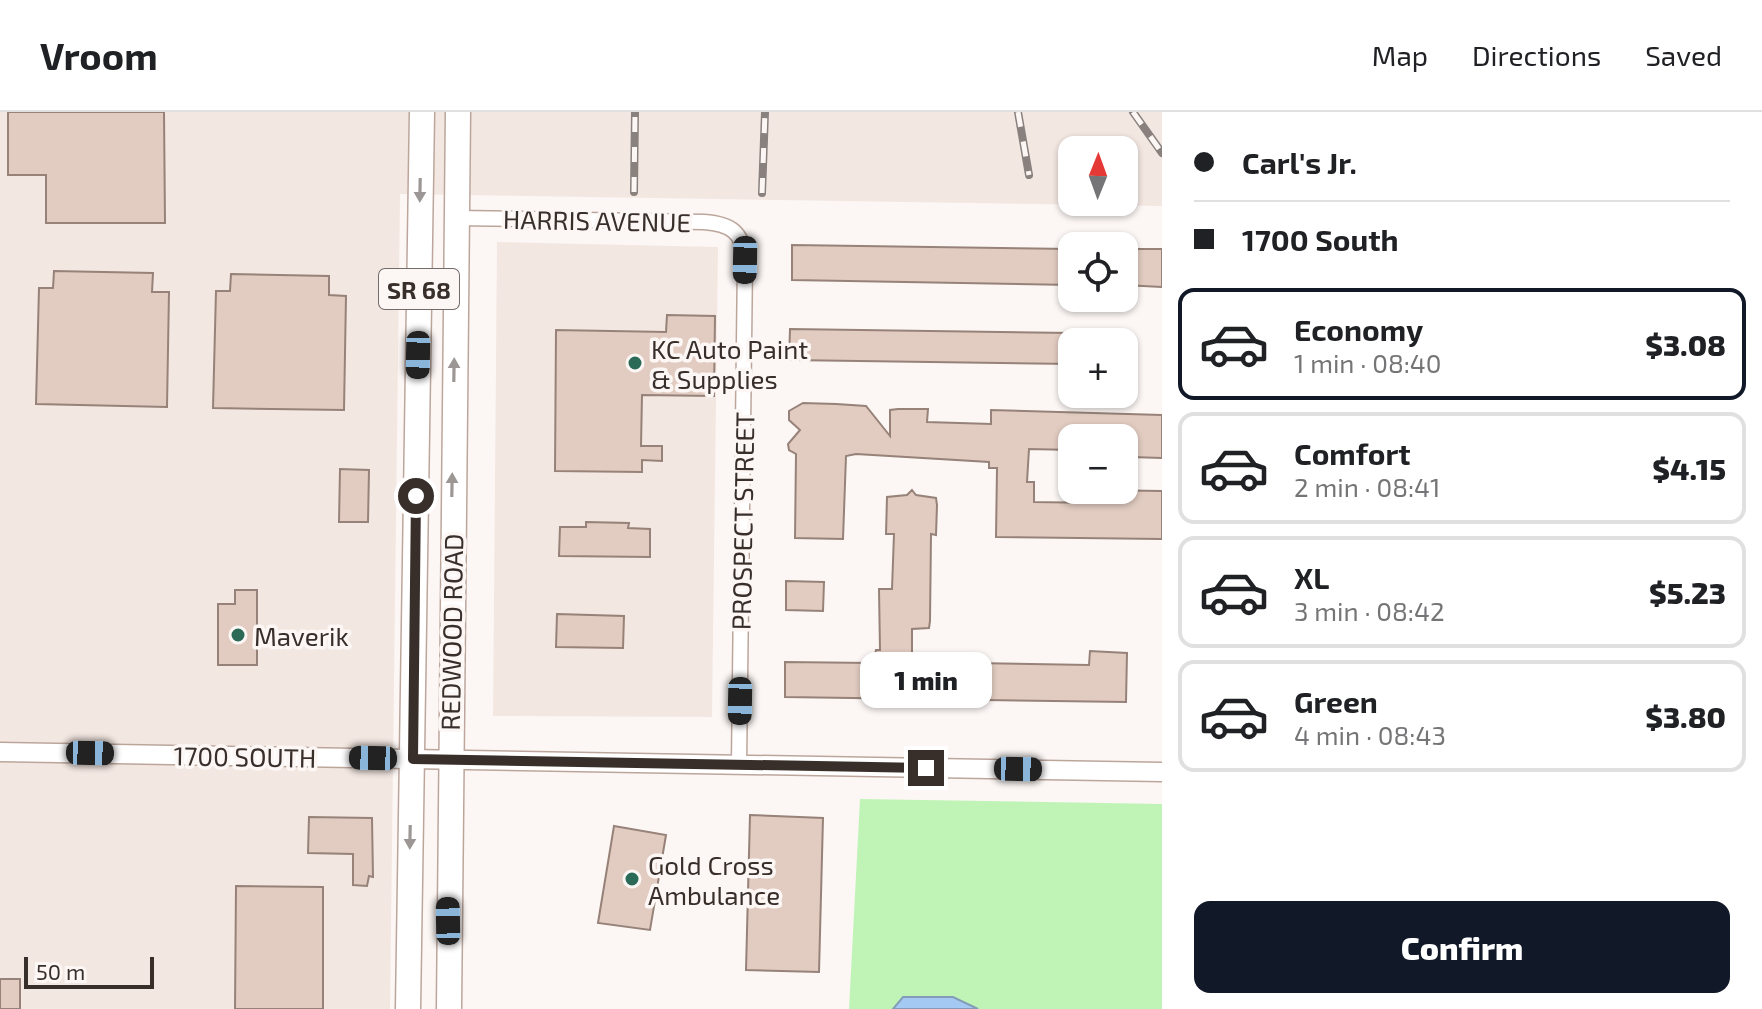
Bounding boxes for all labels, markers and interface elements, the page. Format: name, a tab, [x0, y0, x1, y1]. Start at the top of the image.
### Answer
text: Vroom	[40, 32, 158, 78]
text: Map	[1372, 38, 1428, 72]
text: Directions	[1472, 38, 1601, 72]
text: Saved	[1645, 38, 1722, 72]
north arrow	[1058, 136, 1138, 216]
map controls	[1058, 136, 1138, 504]
text: Carl's Jr.	[1242, 144, 1357, 180]
one-way arrow	[414, 178, 427, 203]
street label: HARRIS AVENUE	[503, 203, 691, 237]
text: 1700 South	[1242, 221, 1399, 257]
button: locate	[1058, 232, 1138, 312]
car	[733, 236, 757, 284]
road number: SR 68	[379, 269, 459, 309]
icon: car	[1198, 308, 1270, 380]
text: Economy	[1294, 311, 1423, 347]
text: $3.08	[1645, 326, 1726, 362]
button: +	[1058, 328, 1138, 408]
car	[406, 331, 430, 379]
place label: KC Auto Paint & Supplies	[651, 333, 808, 394]
text: 1 min · 08:40	[1294, 347, 1441, 378]
marker: KC Auto Paint & Supplies	[626, 354, 644, 372]
one-way arrow	[448, 357, 460, 382]
street label: PROSPECT STREET	[725, 412, 759, 630]
button: −	[1058, 424, 1138, 504]
icon: car	[1198, 432, 1270, 504]
text: Comfort	[1294, 435, 1411, 471]
text: $4.15	[1652, 450, 1726, 486]
text: 2 min · 08:41	[1294, 471, 1440, 502]
one-way arrow	[446, 472, 459, 497]
route start	[398, 478, 434, 514]
street label: REDWOOD ROAD	[434, 533, 468, 731]
icon: car	[1198, 556, 1270, 628]
text: XL	[1294, 559, 1329, 595]
text: $5.23	[1649, 574, 1726, 610]
text: 3 min · 08:42	[1294, 595, 1445, 626]
place label: Maverik	[254, 620, 349, 651]
marker: Maverik	[229, 626, 247, 644]
callout: 1 min	[860, 652, 992, 708]
text: 1 min	[894, 664, 958, 695]
car	[728, 677, 752, 725]
icon: car	[1198, 680, 1270, 752]
text: Green	[1294, 683, 1378, 719]
text: $3.80	[1645, 698, 1726, 734]
text: 4 min · 08:43	[1294, 719, 1446, 750]
street label: 1700 SOUTH	[173, 739, 317, 773]
car	[66, 741, 114, 765]
car	[349, 746, 397, 770]
route end	[908, 750, 944, 786]
car	[994, 757, 1042, 781]
one-way arrow	[403, 825, 416, 850]
place label: Gold Cross Ambulance	[648, 849, 780, 910]
marker: Gold Cross Ambulance	[623, 870, 641, 888]
car	[436, 897, 460, 945]
button: Confirm	[1194, 901, 1730, 993]
scale bar	[24, 953, 154, 989]
text: 50 m	[36, 958, 85, 984]

